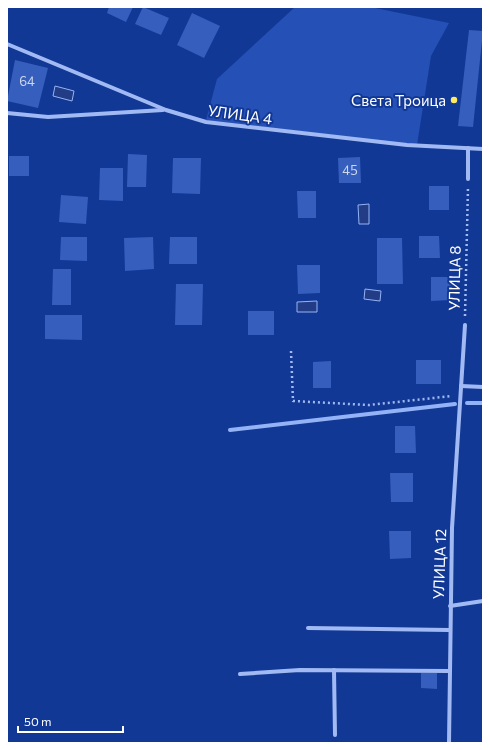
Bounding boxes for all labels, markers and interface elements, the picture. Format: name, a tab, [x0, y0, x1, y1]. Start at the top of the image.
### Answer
house number: 64	[19, 73, 35, 89]
place label: Света Троица	[351, 91, 446, 109]
marker: Света Троица	[449, 95, 459, 105]
street label: УЛИЦА 4	[207, 101, 273, 127]
house number: 45	[342, 162, 358, 178]
street label: УЛИЦА 8	[444, 245, 464, 311]
street label: УЛИЦА 12	[429, 528, 449, 600]
scale bar	[18, 708, 123, 734]
text: 50 m	[24, 714, 52, 728]

